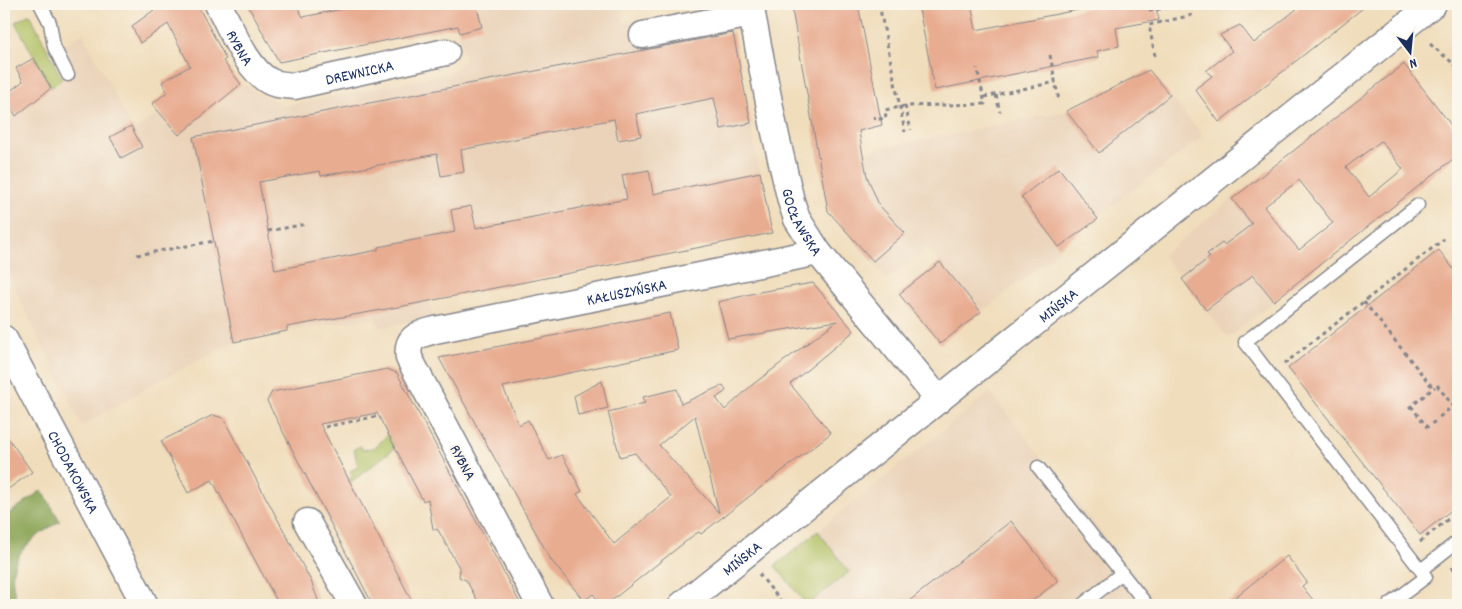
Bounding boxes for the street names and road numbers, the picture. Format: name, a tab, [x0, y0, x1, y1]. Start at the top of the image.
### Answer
street label: RYBNA	[219, 27, 258, 72]
street label: DREWNICKA	[323, 55, 396, 93]
street label: GOCŁAWSKA	[774, 186, 827, 262]
street label: KAŁUSZYŃSKA	[585, 274, 669, 313]
street label: MIŃSKA	[1034, 283, 1084, 329]
street label: CHODAKOWSKA	[40, 427, 104, 519]
street label: RYBNA	[443, 441, 481, 486]
street label: MIŃSKA	[718, 536, 768, 583]

